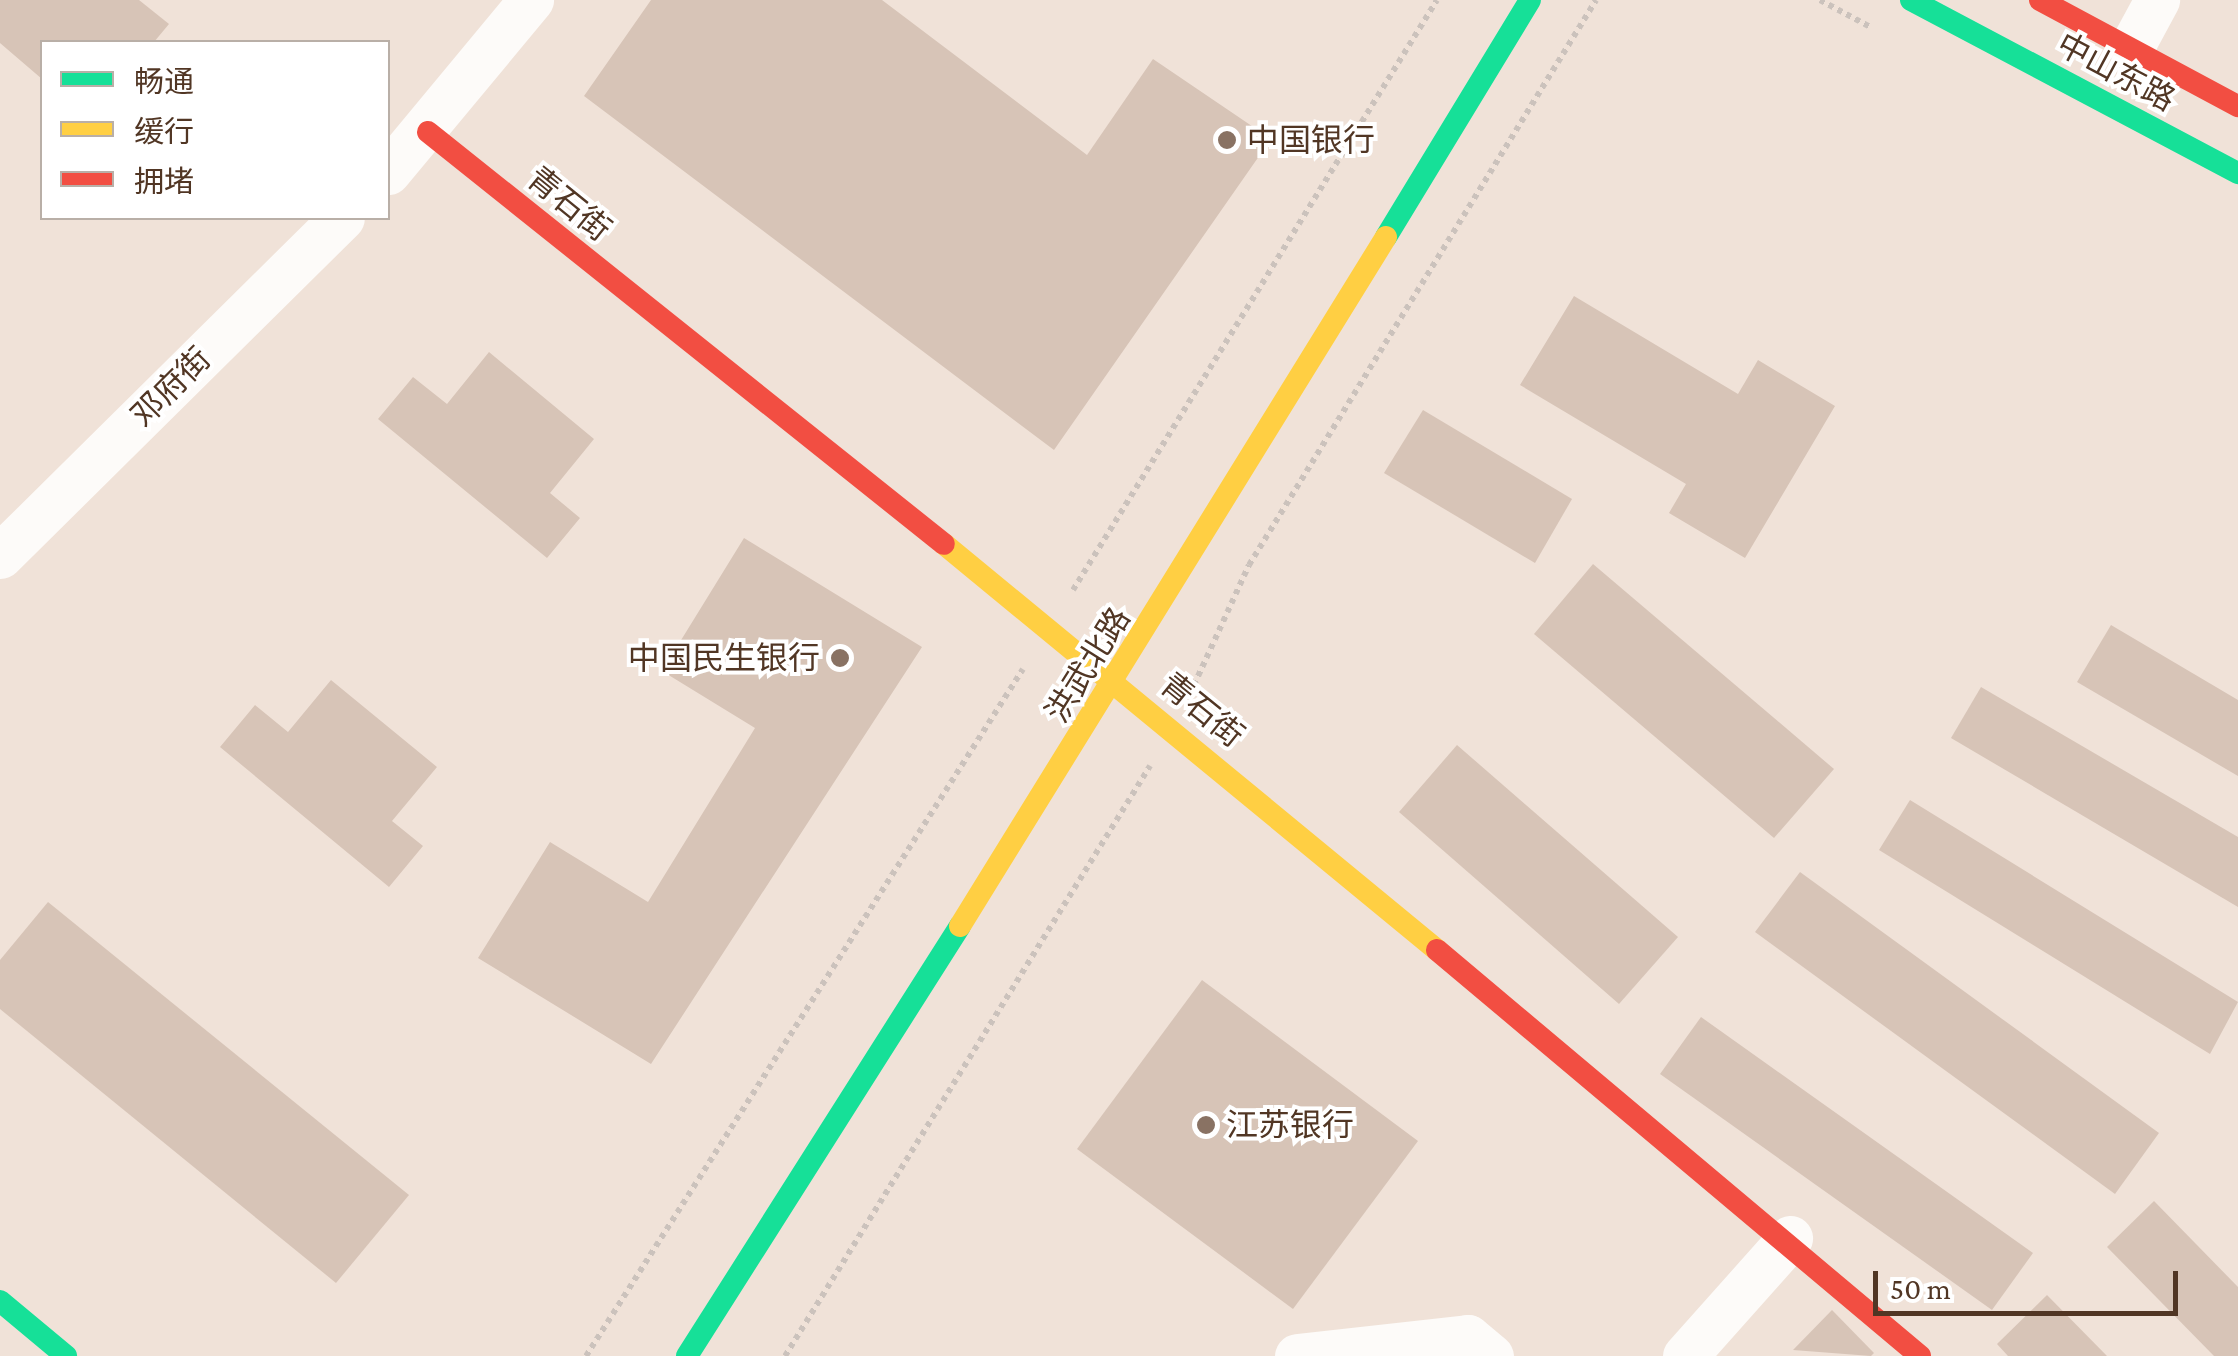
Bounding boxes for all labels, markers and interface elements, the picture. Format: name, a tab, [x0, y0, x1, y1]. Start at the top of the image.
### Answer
street label: 中山东路	[2050, 25, 2182, 119]
legend	[40, 40, 390, 220]
text: 畅通	[134, 65, 194, 98]
text: 缓行	[134, 115, 194, 148]
place label: 中国银行	[1247, 121, 1375, 159]
marker: 中国银行	[1216, 129, 1238, 151]
street label: 青石街	[520, 159, 618, 249]
text: 拥堵	[134, 165, 194, 198]
street label: 邓府街	[123, 339, 219, 435]
street label: 洪武北路	[1038, 601, 1138, 729]
place label: 中国民生银行	[628, 639, 820, 677]
marker: 中国民生银行	[829, 647, 851, 669]
street label: 青石街	[1153, 665, 1251, 755]
place label: 江苏银行	[1226, 1106, 1354, 1144]
marker: 江苏银行	[1195, 1114, 1217, 1136]
scale bar	[1878, 1251, 2183, 1313]
text: 50 m	[1890, 1272, 1951, 1305]

